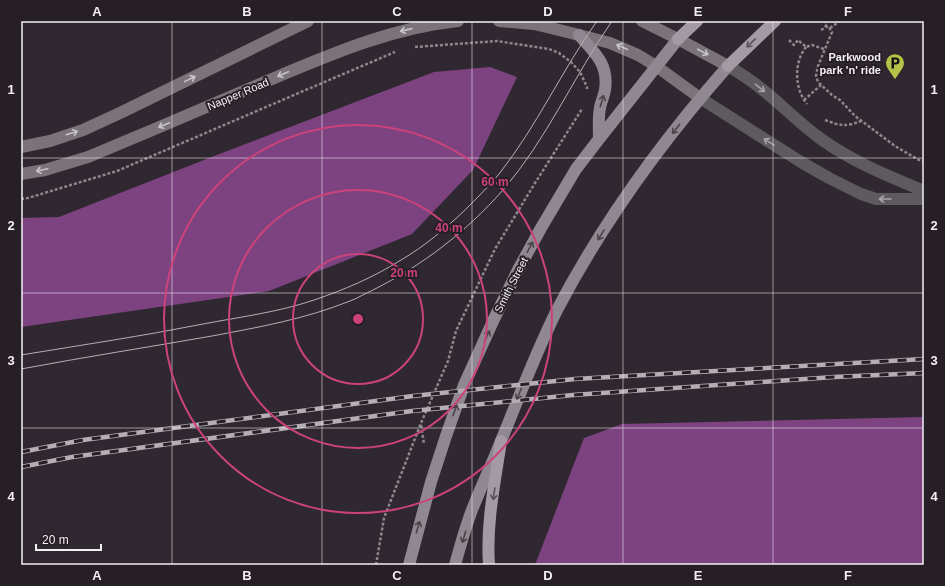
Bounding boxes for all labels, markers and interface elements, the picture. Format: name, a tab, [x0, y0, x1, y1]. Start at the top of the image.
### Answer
text: A	[92, 4, 102, 19]
text: B	[242, 4, 252, 19]
text: C	[392, 4, 402, 19]
text: D	[543, 4, 553, 19]
text: E	[694, 4, 703, 19]
text: F	[844, 4, 852, 19]
one-way arrow	[399, 27, 412, 35]
one-way arrow	[746, 38, 756, 48]
one-way arrow	[616, 43, 628, 51]
one-way arrow	[697, 49, 709, 57]
place label: Parkwood park 'n' ride	[820, 51, 881, 76]
parking icon: Parkwood park 'n' ride	[884, 52, 906, 80]
one-way arrow	[278, 71, 290, 79]
one-way arrow	[184, 75, 196, 82]
street label: Napper Road	[206, 76, 270, 112]
text: 1	[7, 82, 15, 97]
text: 1	[930, 82, 938, 97]
one-way arrow	[755, 83, 766, 92]
one-way arrow	[599, 94, 606, 107]
one-way arrow	[158, 122, 170, 130]
one-way arrow	[671, 123, 680, 134]
one-way arrow	[66, 129, 79, 136]
one-way arrow	[764, 138, 775, 146]
one-way arrow	[36, 166, 49, 174]
text: 60 m	[481, 175, 509, 189]
one-way arrow	[879, 195, 892, 203]
text: 2	[7, 218, 15, 233]
text: 2	[930, 218, 938, 233]
text: 40 m	[435, 221, 463, 235]
one-way arrow	[596, 229, 604, 241]
one-way arrow	[527, 241, 535, 253]
street label: Smith Street	[492, 255, 530, 315]
text: 20 m	[390, 266, 418, 280]
centre of rings	[351, 312, 365, 326]
one-way arrow	[483, 330, 491, 342]
text: 3	[7, 353, 15, 368]
text: 3	[930, 353, 938, 368]
one-way arrow	[515, 387, 523, 399]
one-way arrow	[451, 405, 459, 417]
one-way arrow	[489, 487, 497, 500]
text: 4	[7, 489, 15, 504]
text: 4	[930, 489, 938, 504]
one-way arrow	[415, 521, 422, 534]
scale bar	[36, 526, 101, 552]
one-way arrow	[459, 531, 467, 543]
text: 20 m	[42, 533, 69, 547]
text: A	[92, 568, 102, 583]
text: B	[242, 568, 252, 583]
text: C	[392, 568, 402, 583]
text: D	[543, 568, 553, 583]
text: E	[694, 568, 703, 583]
text: F	[844, 568, 852, 583]

